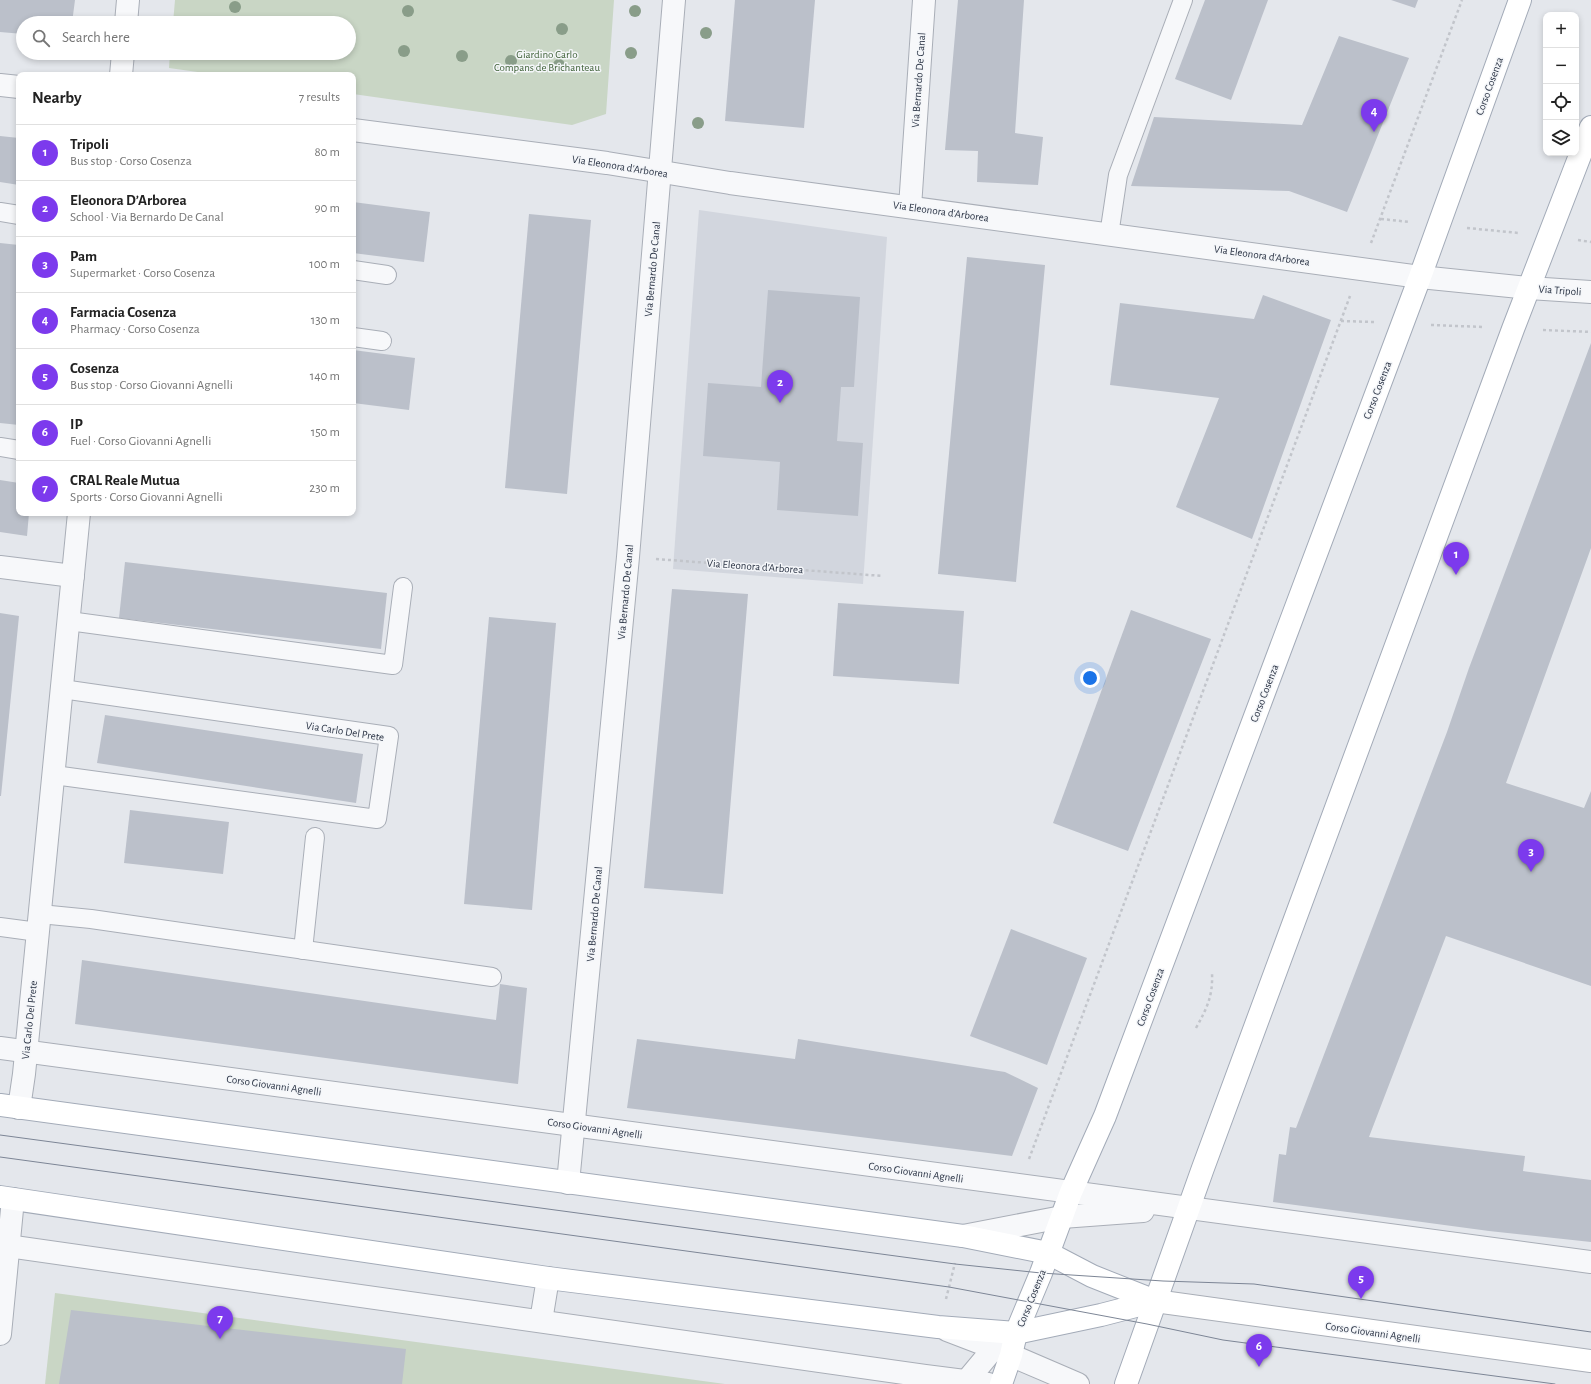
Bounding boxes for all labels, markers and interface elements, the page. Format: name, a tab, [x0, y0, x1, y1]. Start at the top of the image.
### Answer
map controls	[1543, 12, 1579, 156]
button: +	[1543, 12, 1579, 48]
search box	[16, 16, 356, 60]
icon: search	[30, 27, 52, 49]
text: Search here	[62, 30, 130, 45]
street label: Via Bernardo De Canal	[910, 32, 927, 128]
button: −	[1543, 48, 1579, 84]
park label: Giardino Carlo Compans de Brichanteau	[494, 49, 600, 73]
street label: Corso Cosenza	[1474, 56, 1505, 117]
button: locate	[1543, 84, 1579, 120]
text: Nearby	[32, 89, 82, 106]
text: 7 results	[299, 91, 340, 104]
pin: 4	[1361, 99, 1387, 132]
button: layers	[1543, 120, 1579, 156]
text: Tripoli	[70, 137, 109, 152]
text: 1	[43, 146, 47, 159]
text: 80 m	[314, 146, 340, 159]
street label: Via Eleonora d'Arborea	[571, 153, 669, 179]
text: Bus stop · Corso Cosenza	[70, 155, 192, 168]
text: Eleonora D’Arborea	[70, 193, 187, 208]
street label: Via Eleonora d'Arborea	[892, 199, 990, 224]
text: 2	[42, 202, 48, 215]
text: 90 m	[314, 202, 340, 215]
text: School · Via Bernardo De Canal	[70, 211, 224, 224]
street label: Via Bernardo De Canal	[643, 221, 662, 317]
street label: Via Eleonora d'Arborea	[1213, 243, 1311, 268]
text: Pam	[70, 249, 97, 264]
text: 3	[42, 258, 48, 271]
text: 100 m	[309, 258, 340, 271]
text: Supermarket · Corso Cosenza	[70, 267, 215, 280]
street label: Via Tripoli	[1538, 284, 1582, 297]
text: Farmacia Cosenza	[70, 305, 177, 320]
text: 4	[42, 314, 48, 327]
text: 130 m	[311, 314, 340, 327]
text: Pharmacy · Corso Cosenza	[70, 323, 200, 336]
street label: Corso Cosenza	[1361, 360, 1394, 421]
text: Cosenza	[70, 361, 119, 376]
text: 5	[42, 370, 48, 383]
text: 140 m	[310, 370, 340, 383]
pin: 2	[767, 370, 793, 403]
text: Bus stop · Corso Giovanni Agnelli	[70, 379, 233, 392]
text: IP	[70, 417, 83, 432]
text: 6	[42, 426, 48, 439]
text: 150 m	[311, 426, 340, 439]
text: Fuel · Corso Giovanni Agnelli	[70, 435, 211, 448]
text: CRAL Reale Mutua	[70, 473, 180, 488]
text: 7	[42, 482, 48, 495]
text: 230 m	[309, 482, 340, 495]
text: Sports · Corso Giovanni Agnelli	[70, 491, 223, 504]
pin: 1	[1443, 542, 1469, 575]
street label: Via Bernardo De Canal	[616, 544, 635, 640]
street label: Via Eleonora d'Arborea	[706, 558, 804, 575]
street label: Corso Cosenza	[1248, 663, 1281, 724]
your location	[1080, 668, 1100, 688]
street label: Via Carlo Del Prete	[305, 720, 385, 743]
pin: 3	[1518, 839, 1544, 872]
street label: Via Bernardo De Canal	[585, 866, 604, 962]
street label: Corso Cosenza	[1135, 967, 1166, 1028]
street label: Via Carlo Del Prete	[20, 980, 39, 1060]
street label: Corso Giovanni Agnelli	[226, 1073, 322, 1098]
street label: Corso Giovanni Agnelli	[547, 1116, 643, 1141]
street label: Corso Giovanni Agnelli	[868, 1160, 964, 1185]
pin: 5	[1348, 1266, 1374, 1299]
street label: Corso Cosenza	[1015, 1268, 1048, 1329]
pin: 7	[207, 1306, 233, 1339]
street label: Corso Giovanni Agnelli	[1325, 1320, 1421, 1345]
pin: 6	[1246, 1334, 1272, 1367]

